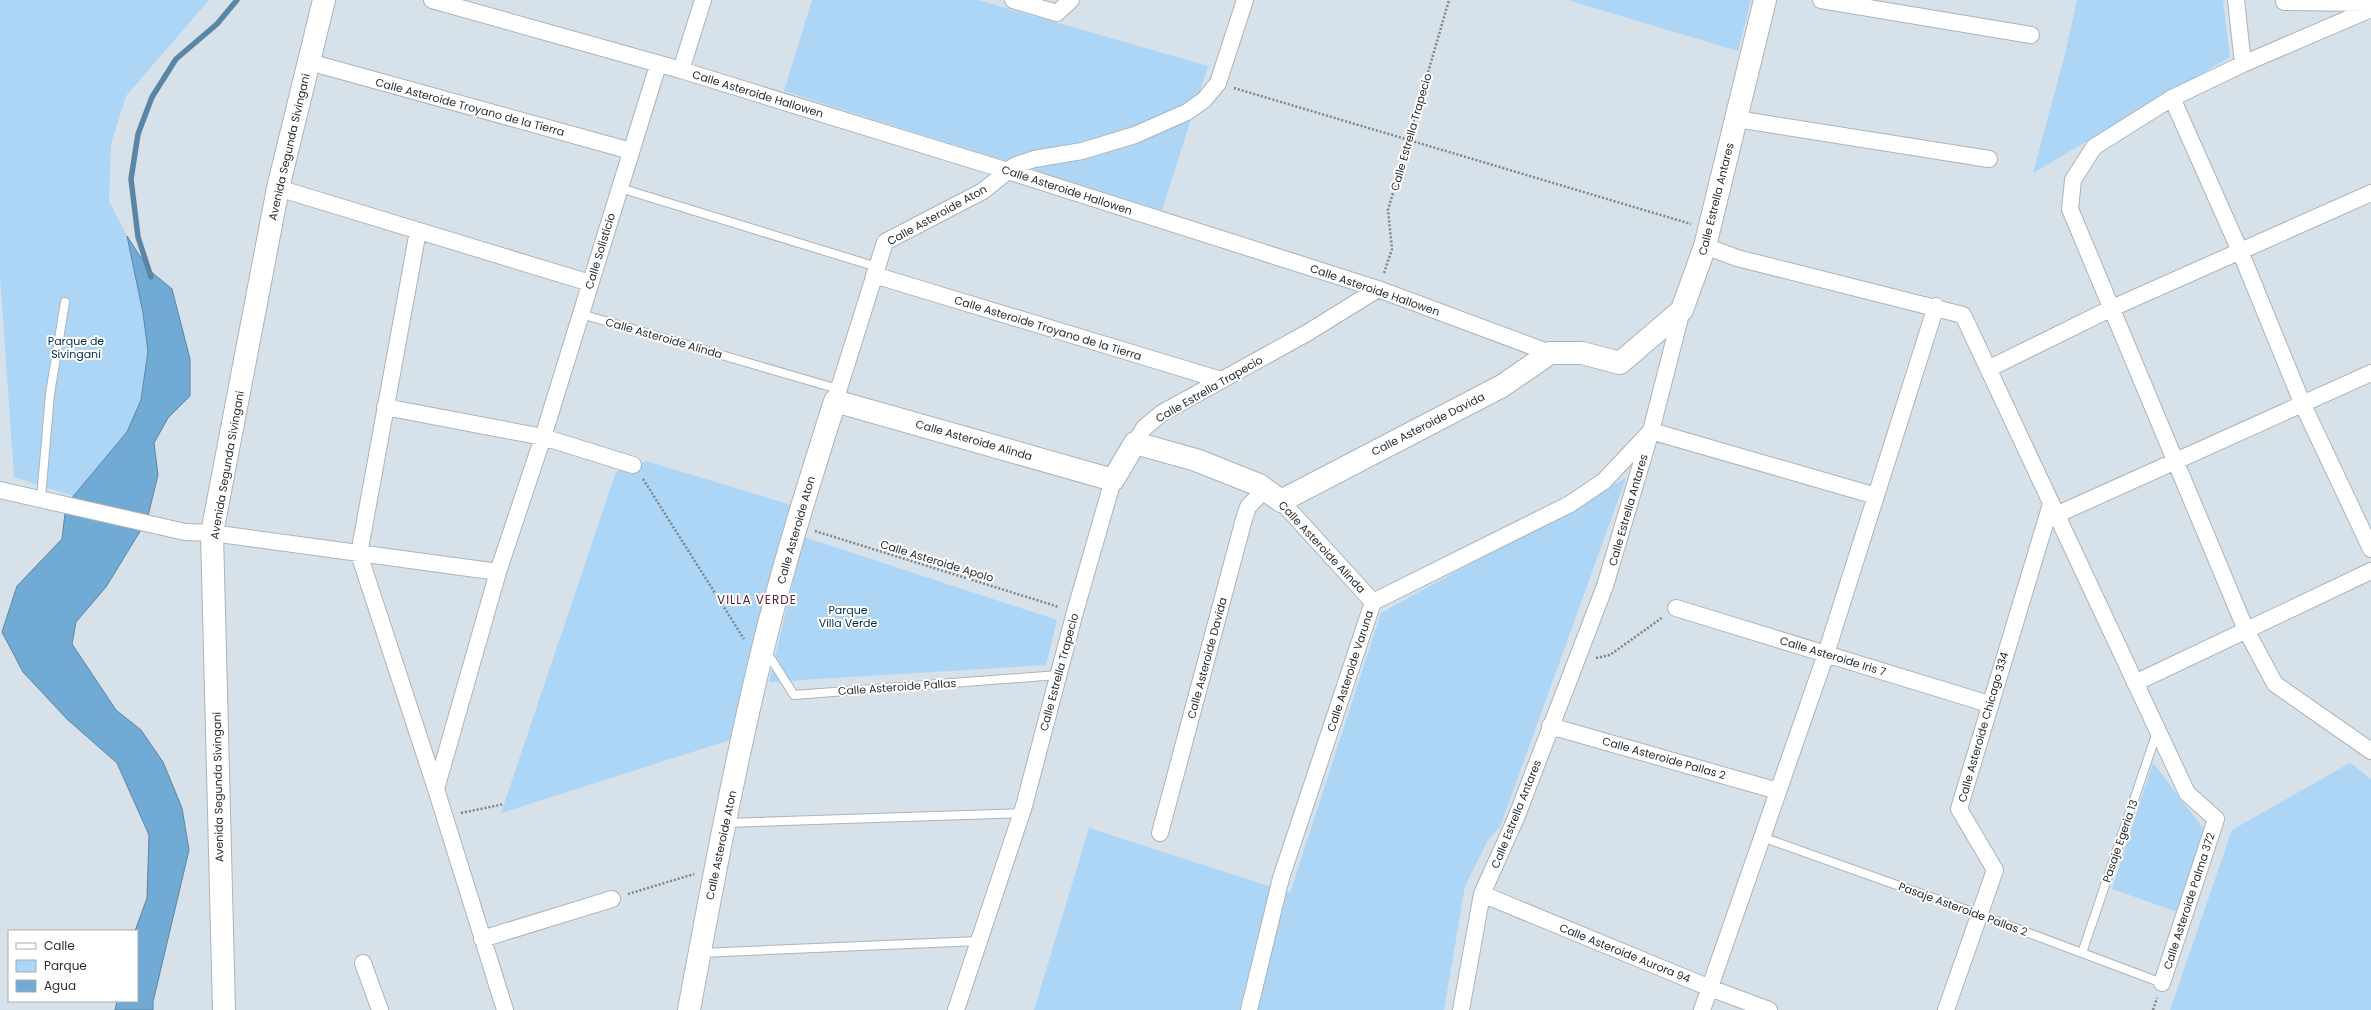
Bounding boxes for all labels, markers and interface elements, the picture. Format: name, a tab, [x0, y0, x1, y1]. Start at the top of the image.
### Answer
street label: Calle Asteroide Hallowen	[690, 66, 826, 122]
street label: Calle Estrella Trapecio	[1387, 71, 1435, 193]
street label: Avenida Segunda Sivingani	[264, 72, 314, 222]
street label: Calle Asteroide Troyano de la Tierra	[374, 74, 566, 140]
street label: Calle Estrella Antares	[1694, 141, 1738, 257]
street label: Calle Asteroide Hallowen	[1000, 161, 1134, 219]
street label: Calle Asteroide Aton	[884, 181, 990, 249]
street label: Calle Solisticio	[581, 211, 619, 291]
street label: Calle Asteroide Hallowen	[1308, 260, 1442, 320]
street label: Calle Asteroide Troyano de la Tierra	[952, 292, 1144, 364]
street label: Calle Asteroide Alinda	[604, 314, 724, 362]
park label: Parque de Sivingani	[48, 333, 104, 362]
street label: Calle Estrella Trapecio	[1152, 352, 1266, 426]
street label: Calle Asteroide Davida	[1369, 388, 1487, 460]
street label: Avenida Segunda Sivingani	[206, 389, 248, 540]
street label: Calle Asteroide Alinda	[914, 416, 1034, 464]
street label: Calle Estrella Antares	[1604, 452, 1652, 568]
street label: Calle Asteroide Aton	[773, 474, 819, 586]
street label: Calle Asteroide Alinda	[1275, 497, 1369, 597]
street label: Calle Asteroide Apolo	[878, 536, 996, 586]
district label: VILLA VERDE	[717, 591, 797, 608]
street label: Calle Asteroide Davida	[1183, 596, 1231, 720]
park label: Parque Villa Verde	[819, 602, 877, 631]
street label: Calle Asteroide Varuna	[1323, 608, 1377, 734]
street label: Calle Estrella Trapecio	[1036, 611, 1082, 733]
street label: Calle Asteroide Iris 7	[1778, 632, 1888, 680]
street label: Calle Asteroide Chicago 334	[1954, 650, 2012, 804]
street label: Calle Asteroide Pallas	[837, 675, 957, 699]
street label: Avenida Segunda Sivingani	[209, 711, 227, 862]
street label: Calle Asteroide Pallas 2	[1600, 733, 1728, 783]
street label: Calle Estrella Antares	[1487, 757, 1545, 871]
street label: Calle Asteroide Aton	[702, 789, 740, 901]
street label: Pasaje Egeria 13	[2098, 797, 2142, 885]
street label: Calle Asteroide Palma 372	[2159, 830, 2219, 972]
street label: Pasaje Asteroide Pallas 2	[1896, 878, 2030, 940]
street label: Calle Asteroide Aurora 94	[1557, 919, 1693, 987]
legend	[8, 930, 138, 1002]
text: Calle	[44, 937, 75, 954]
text: Parque	[44, 957, 87, 974]
text: Agua	[44, 977, 76, 994]

